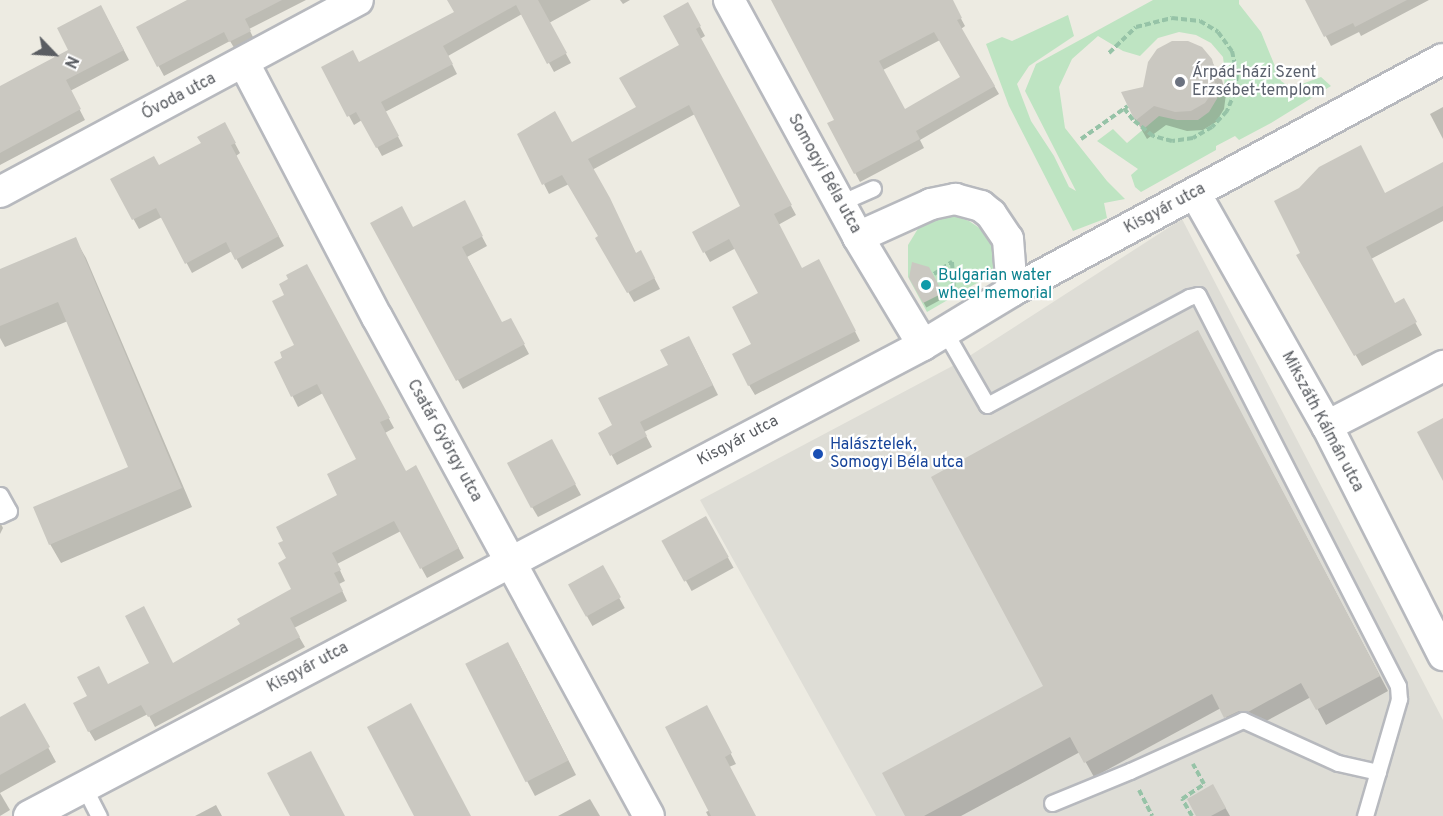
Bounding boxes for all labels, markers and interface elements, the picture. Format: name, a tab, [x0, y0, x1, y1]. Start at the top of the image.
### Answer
north arrow	[24, 24, 84, 84]
text: N	[59, 52, 82, 71]
place label: Árpád-házi Szent Erzsébet-templom	[1192, 63, 1325, 101]
street label: Óvoda utca	[139, 69, 219, 125]
marker: Árpád-házi Szent Erzsébet-templom	[1173, 75, 1187, 89]
street label: Somogyi Béla utca	[783, 111, 865, 237]
street label: Kisgyár utca	[1121, 180, 1209, 238]
place label: Bulgarian water wheel memorial	[938, 266, 1052, 304]
marker: Bulgarian water wheel memorial	[919, 278, 933, 292]
street label: Mikszáth Kálmán utca	[1277, 348, 1367, 496]
street label: Csatár György utca	[402, 376, 486, 506]
street label: Kisgyár utca	[694, 412, 782, 470]
place label: Halásztelek, Somogyi Béla utca	[830, 435, 963, 473]
marker: Halásztelek, Somogyi Béla utca	[811, 447, 825, 461]
street label: Kisgyár utca	[264, 639, 352, 697]

